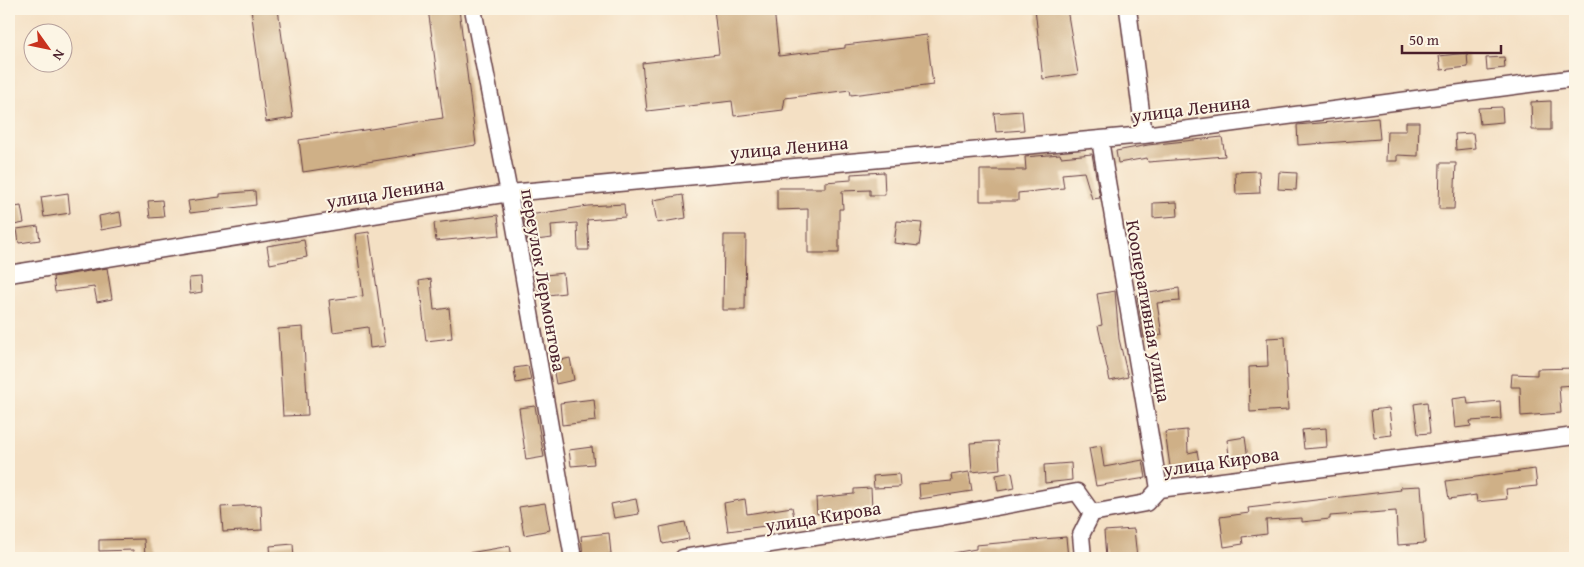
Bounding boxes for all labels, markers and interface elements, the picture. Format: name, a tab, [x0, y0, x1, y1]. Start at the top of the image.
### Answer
north arrow	[22, 22, 72, 72]
scale bar	[1402, 22, 1500, 54]
text: 50 m	[1409, 29, 1440, 50]
text: N	[48, 46, 70, 65]
street label: улица Ленина	[1129, 87, 1252, 129]
street label: улица Ленина	[728, 128, 849, 166]
street label: улица Ленина	[323, 169, 446, 215]
street label: переулок Лермонтова	[514, 186, 574, 374]
street label: Кооперативная улица	[1119, 218, 1179, 404]
street label: улица Кирова	[1160, 439, 1281, 483]
street label: улица Кирова	[762, 493, 883, 539]

